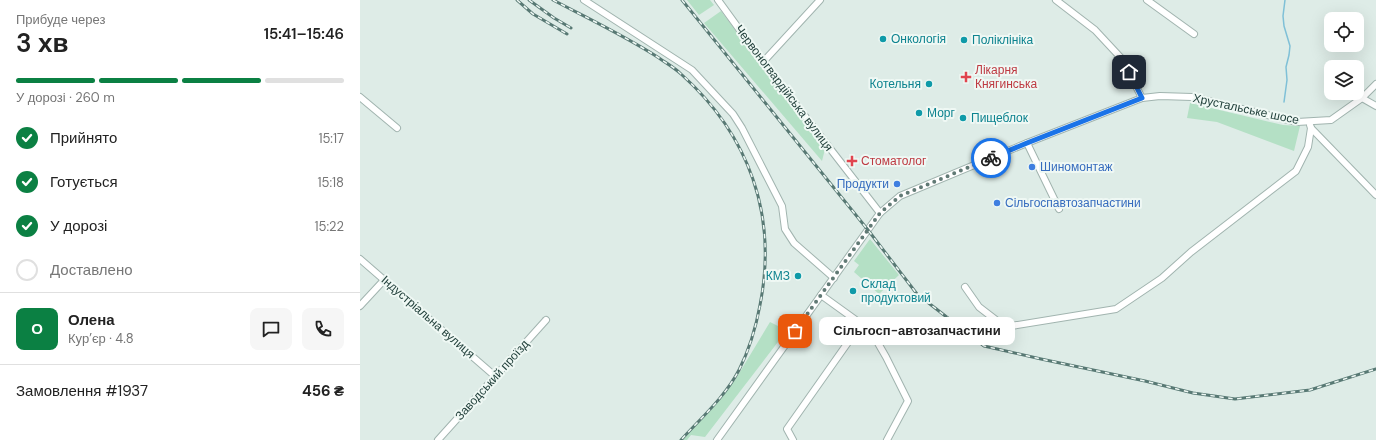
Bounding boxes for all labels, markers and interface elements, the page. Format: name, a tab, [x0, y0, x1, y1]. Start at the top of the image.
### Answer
text: Прибуде через	[16, 11, 105, 28]
map controls	[1324, 12, 1364, 100]
button: locate	[1324, 12, 1364, 52]
street label: Червоногвардійська вулиця	[731, 22, 837, 154]
text: 15:41–15:46	[264, 24, 344, 44]
text: 3 хв	[16, 26, 68, 60]
place label: Онкологія	[891, 31, 946, 47]
place label: Поліклініка	[972, 32, 1034, 48]
marker: Онкологія	[878, 34, 888, 44]
marker: Поліклініка	[959, 35, 969, 45]
pin	[1112, 55, 1146, 89]
button: layers	[1324, 60, 1364, 100]
icon: home	[1118, 61, 1140, 83]
place label: Лікарня Княгинська	[975, 62, 1038, 92]
marker: Лікарня Княгинська	[960, 71, 972, 83]
place label: Котельня	[870, 76, 921, 92]
marker: Котельня	[924, 79, 934, 89]
text: У дорозі · 260 m	[16, 89, 115, 106]
street label: Хрустальське шосе	[1191, 90, 1301, 128]
place label: Морг	[927, 105, 955, 121]
marker: Морг	[914, 108, 924, 118]
place label: Пищеблок	[971, 110, 1029, 126]
marker: Пищеблок	[958, 113, 968, 123]
icon: check	[16, 127, 38, 149]
text: Прийнято	[50, 128, 117, 148]
text: 15:17	[318, 130, 344, 147]
courier	[971, 138, 1011, 178]
icon: bike	[980, 147, 1002, 169]
place label: Стоматолог	[861, 153, 927, 169]
marker: Стоматолог	[846, 155, 858, 167]
place label: Шиномонтаж	[1040, 159, 1113, 175]
marker: Шиномонтаж	[1027, 162, 1037, 172]
icon: check	[16, 171, 38, 193]
text: Готується	[50, 172, 118, 192]
text: 15:18	[317, 174, 344, 191]
place label: Продукти	[837, 176, 889, 192]
marker: Продукти	[892, 179, 902, 189]
place label: Сільгоспавтозапчастини	[1005, 195, 1141, 211]
marker: Сільгоспавтозапчастини	[992, 198, 1002, 208]
icon: check	[16, 215, 38, 237]
text: У дорозі	[50, 216, 107, 236]
text: 15:22	[314, 218, 344, 235]
text: Доставлено	[50, 260, 133, 280]
place label: КМЗ	[766, 268, 790, 284]
marker: КМЗ	[793, 271, 803, 281]
street label: Індустріальна вулиця	[378, 272, 478, 362]
place label: Склад продуктовий	[861, 276, 931, 306]
marker: Склад продуктовий	[848, 286, 858, 296]
button: chat	[250, 308, 292, 350]
button: phone	[302, 308, 344, 350]
text: Олена	[68, 310, 115, 330]
pin	[778, 314, 812, 348]
callout: Сільгосп-автозапчастини	[819, 317, 1015, 345]
text: О	[31, 319, 43, 339]
icon: bag	[784, 320, 806, 342]
text: Сільгосп-автозапчастини	[833, 322, 1001, 339]
text: Кур’єр · 4.8	[68, 330, 134, 347]
street label: Заводський проїзд	[452, 336, 532, 424]
text: Замовлення #1937	[16, 381, 148, 401]
text: 456 ₴	[302, 381, 344, 401]

